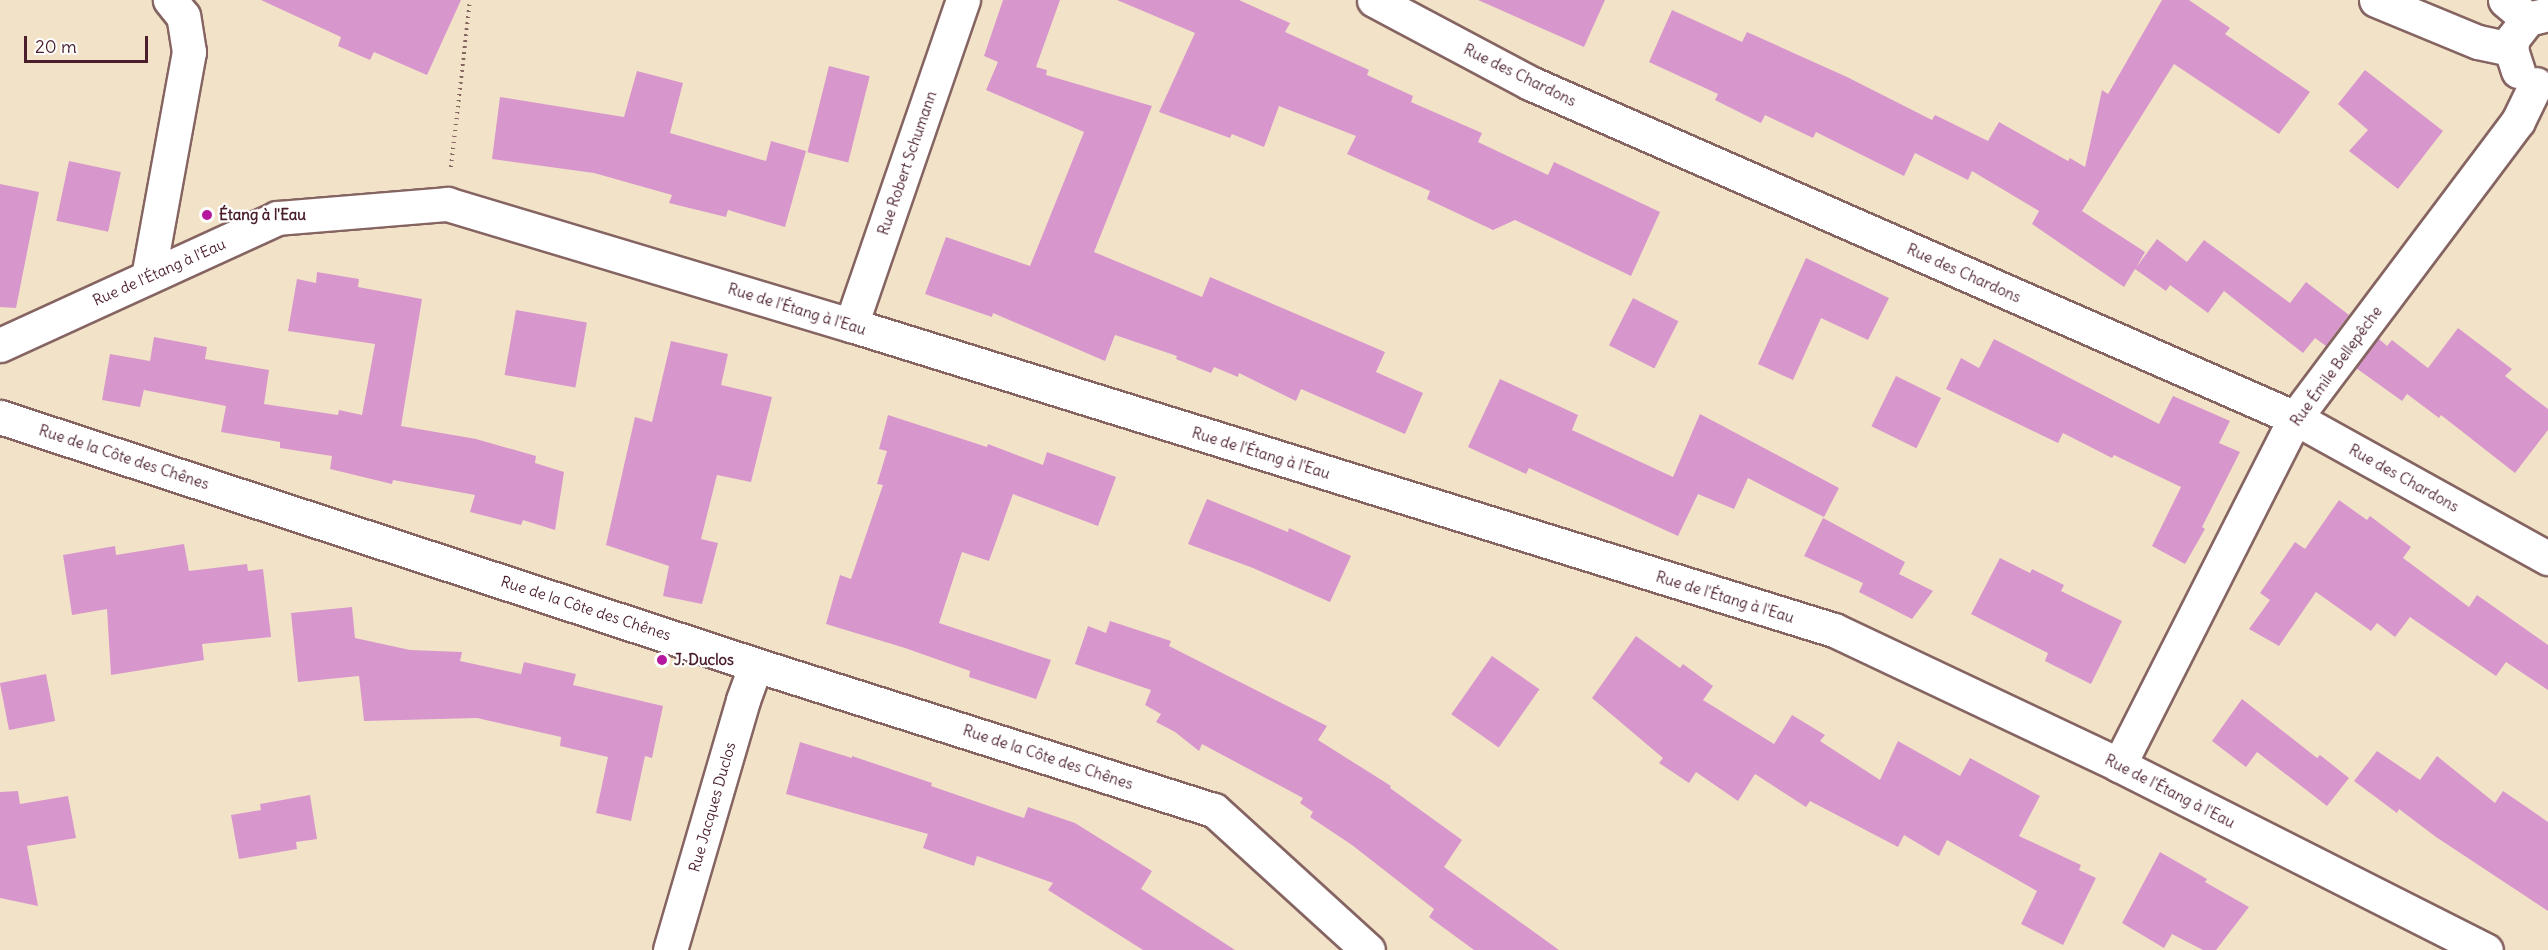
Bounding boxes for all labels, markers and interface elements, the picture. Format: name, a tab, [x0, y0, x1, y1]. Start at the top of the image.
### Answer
scale bar	[27, 24, 152, 62]
text: 20 m	[35, 35, 77, 58]
street label: Rue des Chardons	[1461, 40, 1579, 110]
street label: Rue Robert Schumann	[874, 89, 940, 237]
place label: Étang à l'Eau	[219, 206, 306, 224]
marker: Étang à l'Eau	[200, 208, 214, 222]
street label: Rue de l'Étang à l'Eau	[90, 235, 228, 309]
street label: Rue des Chardons	[1904, 240, 2024, 306]
street label: Rue de l'Étang à l'Eau	[726, 279, 868, 339]
street label: Rue Émile Bellepêche	[2286, 303, 2386, 429]
street label: Rue de la Côte des Chênes	[37, 421, 211, 493]
street label: Rue de l'Étang à l'Eau	[1190, 423, 1332, 483]
street label: Rue des Chardons	[2346, 440, 2462, 516]
street label: Rue de l'Étang à l'Eau	[1654, 567, 1796, 627]
street label: Rue de la Côte des Chênes	[499, 572, 673, 644]
place label: J. Duclos	[674, 651, 734, 669]
marker: J. Duclos	[655, 653, 669, 667]
street label: Rue de la Côte des Chênes	[961, 721, 1135, 793]
street label: Rue Jacques Duclos	[685, 740, 739, 874]
street label: Rue de l'Étang à l'Eau	[2102, 750, 2238, 832]

